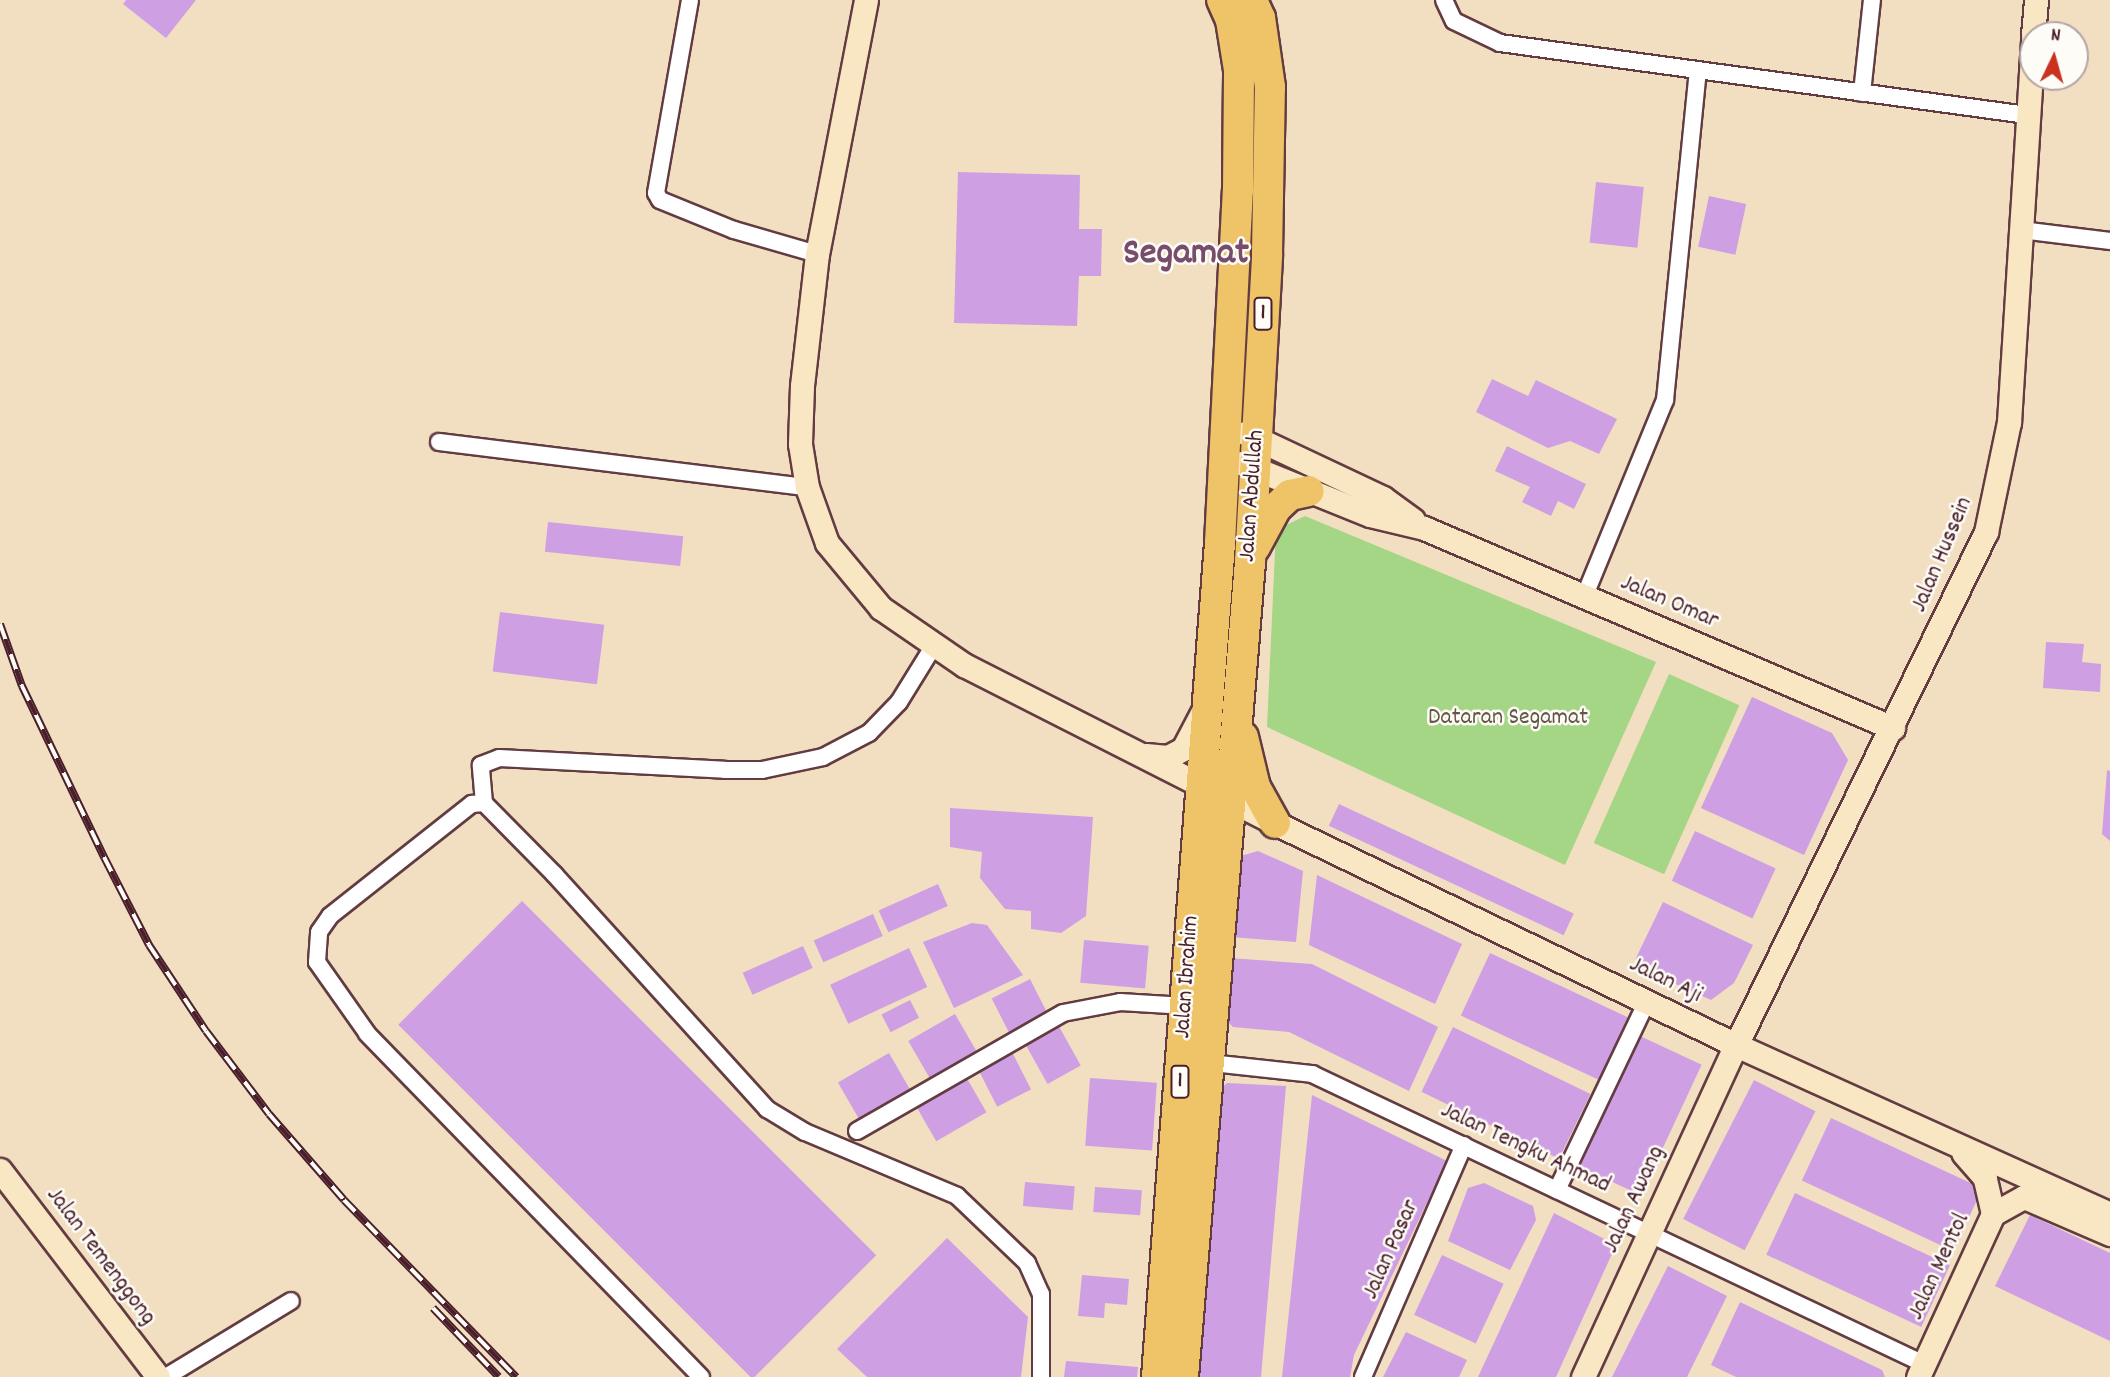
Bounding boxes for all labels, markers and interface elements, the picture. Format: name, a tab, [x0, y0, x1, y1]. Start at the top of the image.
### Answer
north arrow	[2019, 21, 2089, 91]
text: N	[2050, 23, 2062, 50]
district label: Segamat	[1123, 232, 1249, 278]
road number: 1	[1252, 294, 1274, 334]
street label: Jalan Abdullah	[1234, 429, 1272, 563]
street label: Jalan Hussein	[1906, 493, 1980, 617]
street label: Jalan Omar	[1616, 569, 1722, 637]
park label: Dataran Segamat	[1428, 705, 1588, 733]
street label: Jalan Ibrahim	[1169, 914, 1207, 1040]
street label: Jalan Aji	[1624, 951, 1706, 1011]
road number: 1	[1170, 1063, 1190, 1102]
street label: Jalan Tengku Ahmad	[1435, 1097, 1615, 1201]
street label: Jalan Awang	[1598, 1142, 1672, 1258]
street label: Jalan Temenggong	[39, 1182, 161, 1332]
street label: Jalan Pasar	[1357, 1196, 1427, 1304]
street label: Jalan Mentol	[1903, 1209, 1977, 1325]

